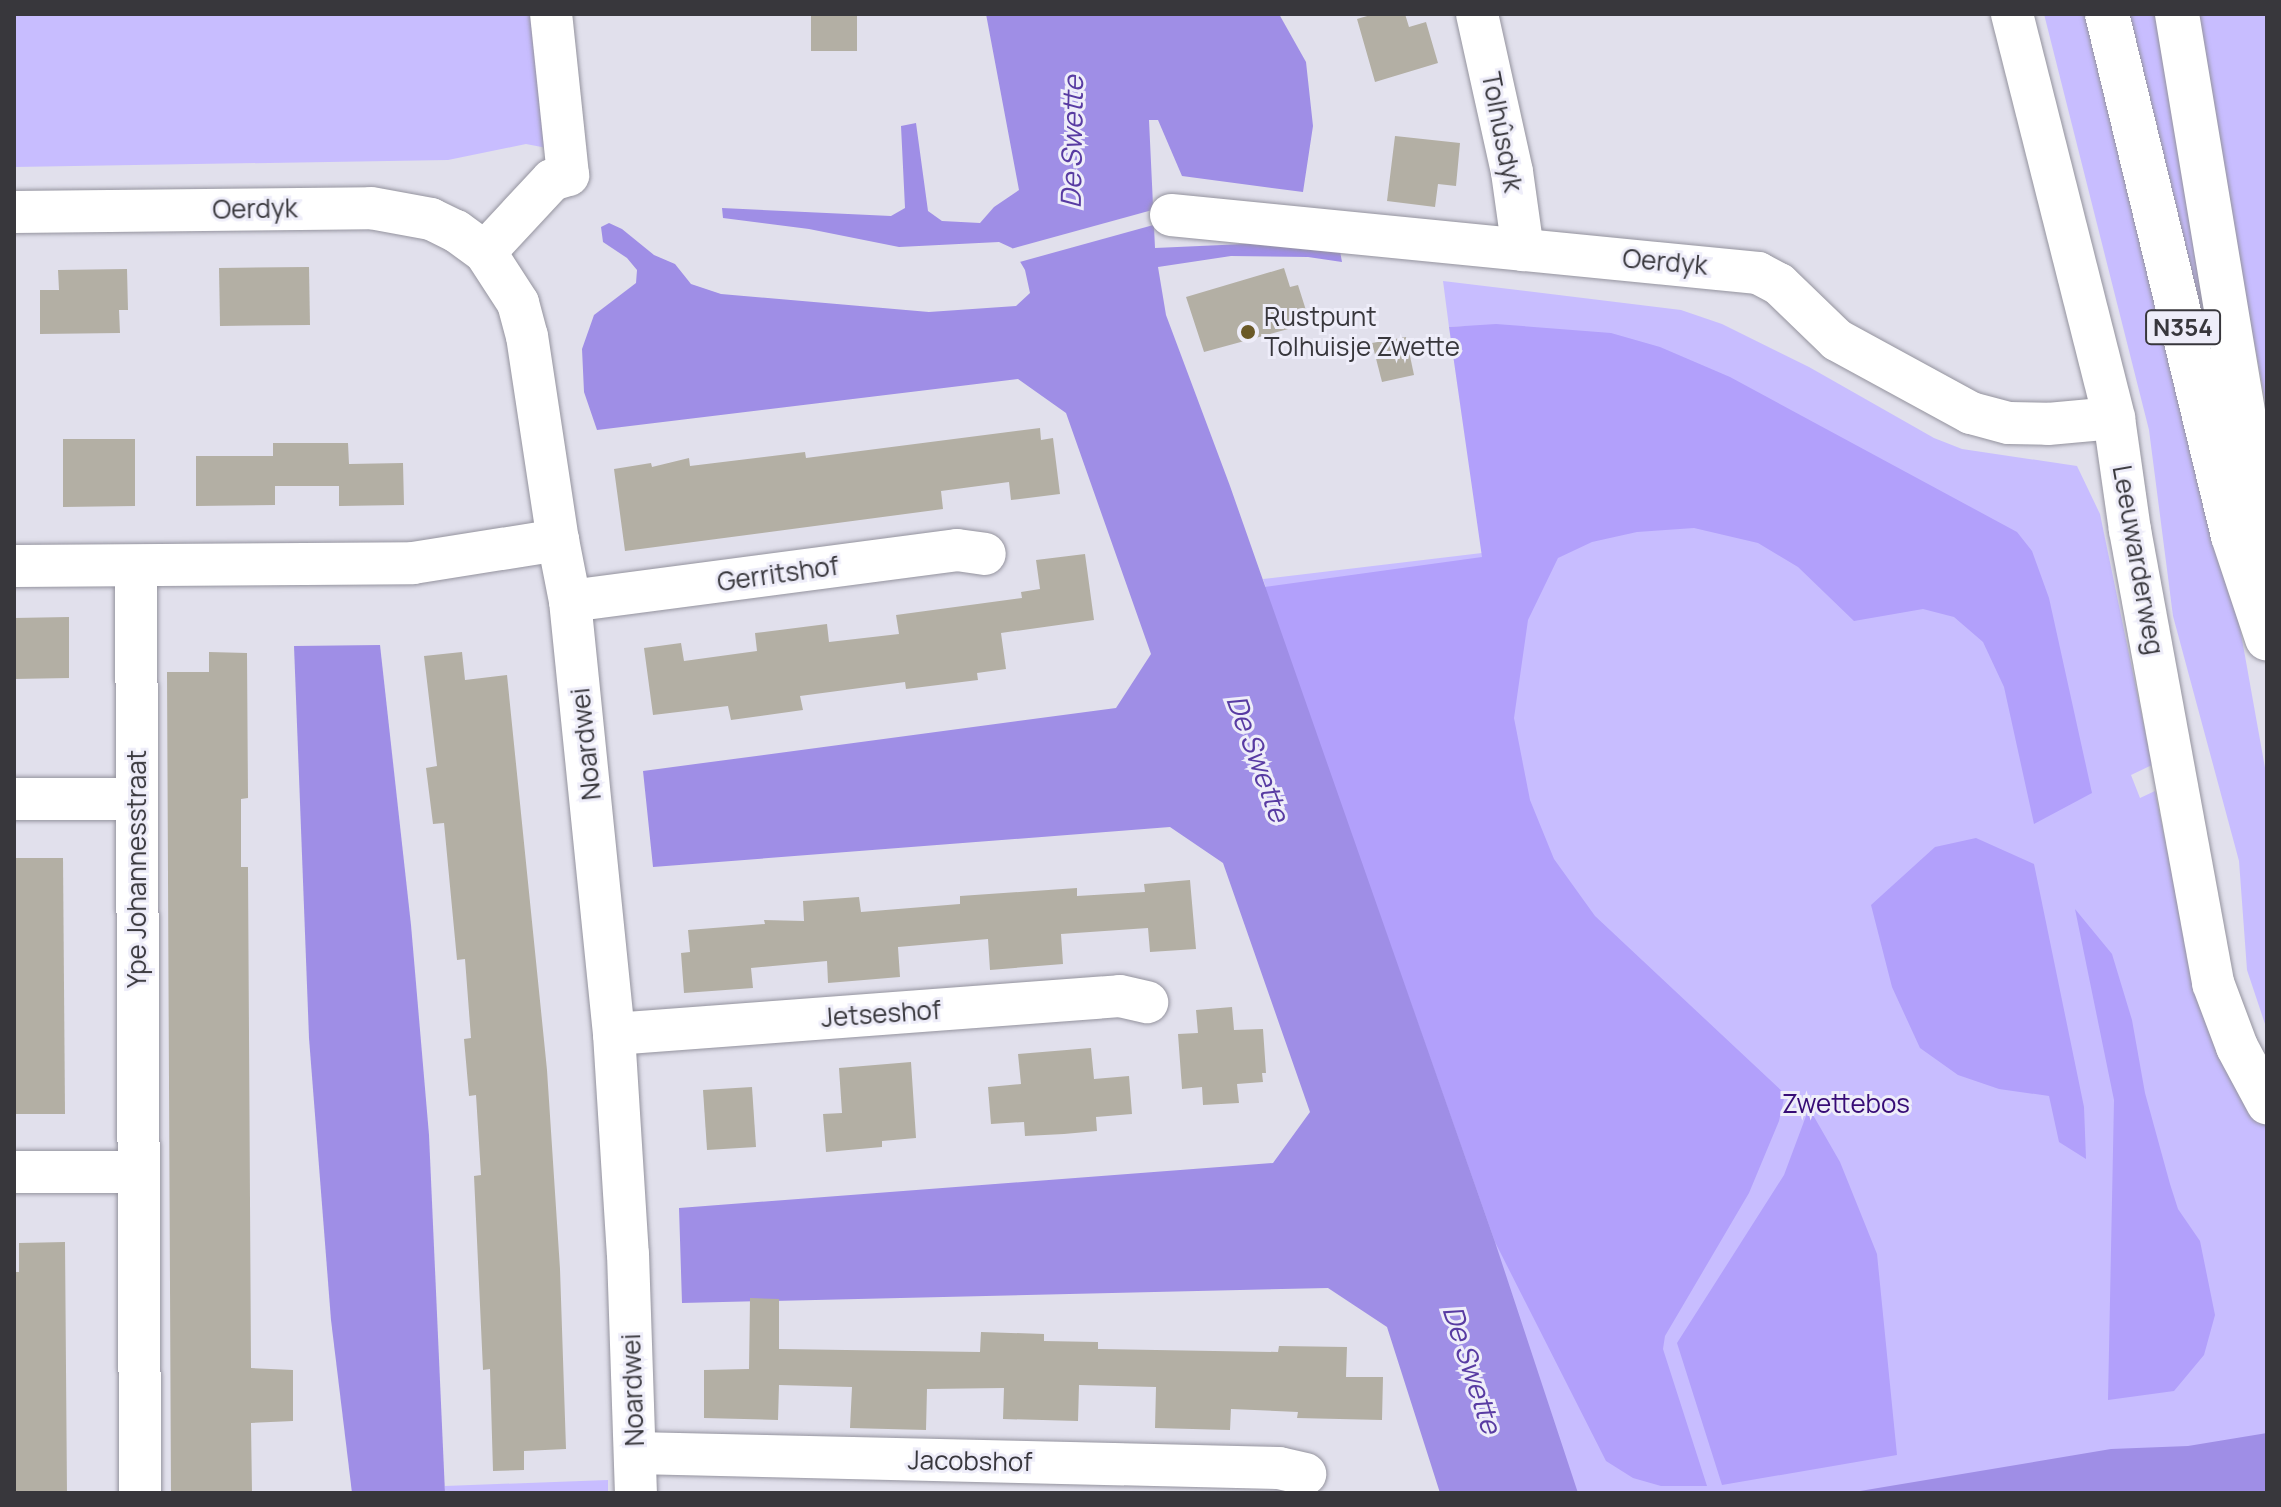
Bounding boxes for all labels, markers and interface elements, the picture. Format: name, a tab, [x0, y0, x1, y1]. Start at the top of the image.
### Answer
street label: Tolhûsdyk	[1475, 69, 1529, 195]
water label: De Swette	[1053, 75, 1089, 209]
street label: Oerdyk	[212, 193, 298, 225]
street label: Oerdyk	[1621, 243, 1709, 281]
place label: Rustpunt Tolhuisje Zwette	[1264, 301, 1460, 362]
road number: N354	[2145, 307, 2221, 347]
marker: Rustpunt Tolhuisje Zwette	[1239, 323, 1257, 341]
street label: Leeuwarderweg	[2106, 463, 2170, 657]
street label: Gerritshof	[715, 550, 841, 598]
street label: Noardwei	[565, 686, 607, 802]
water label: De Swette	[1221, 690, 1297, 826]
street label: Ype Johannesstraat	[121, 750, 153, 988]
street label: Jetseshof	[820, 994, 942, 1034]
park label: Zwettebos	[1782, 1088, 1910, 1120]
water label: De Swette	[1437, 1301, 1509, 1437]
street label: Noardwei	[615, 1333, 651, 1447]
street label: Jacobshof	[907, 1444, 1033, 1478]

